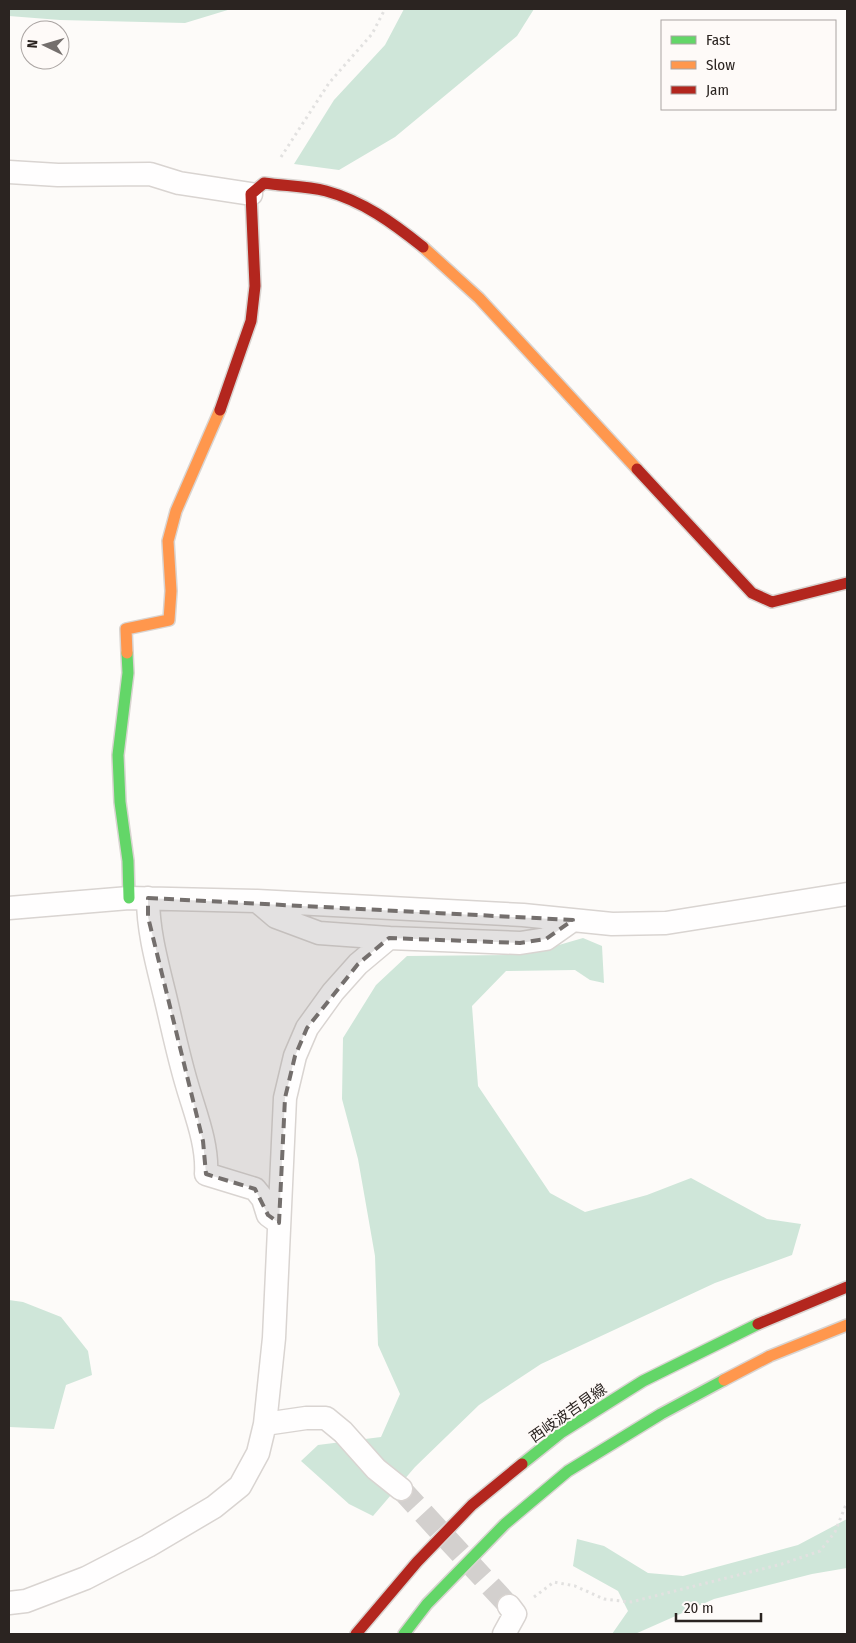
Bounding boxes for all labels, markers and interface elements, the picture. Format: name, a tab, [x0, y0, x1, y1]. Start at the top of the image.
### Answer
north arrow	[20, 20, 70, 70]
legend	[661, 20, 836, 110]
text: Fast	[706, 31, 730, 49]
text: N	[24, 39, 41, 49]
text: Slow	[706, 56, 735, 74]
text: Jam	[706, 81, 729, 99]
street label: 西岐波吉見線	[526, 1380, 610, 1446]
scale bar	[676, 1590, 761, 1622]
text: 20 m	[684, 1599, 714, 1617]

